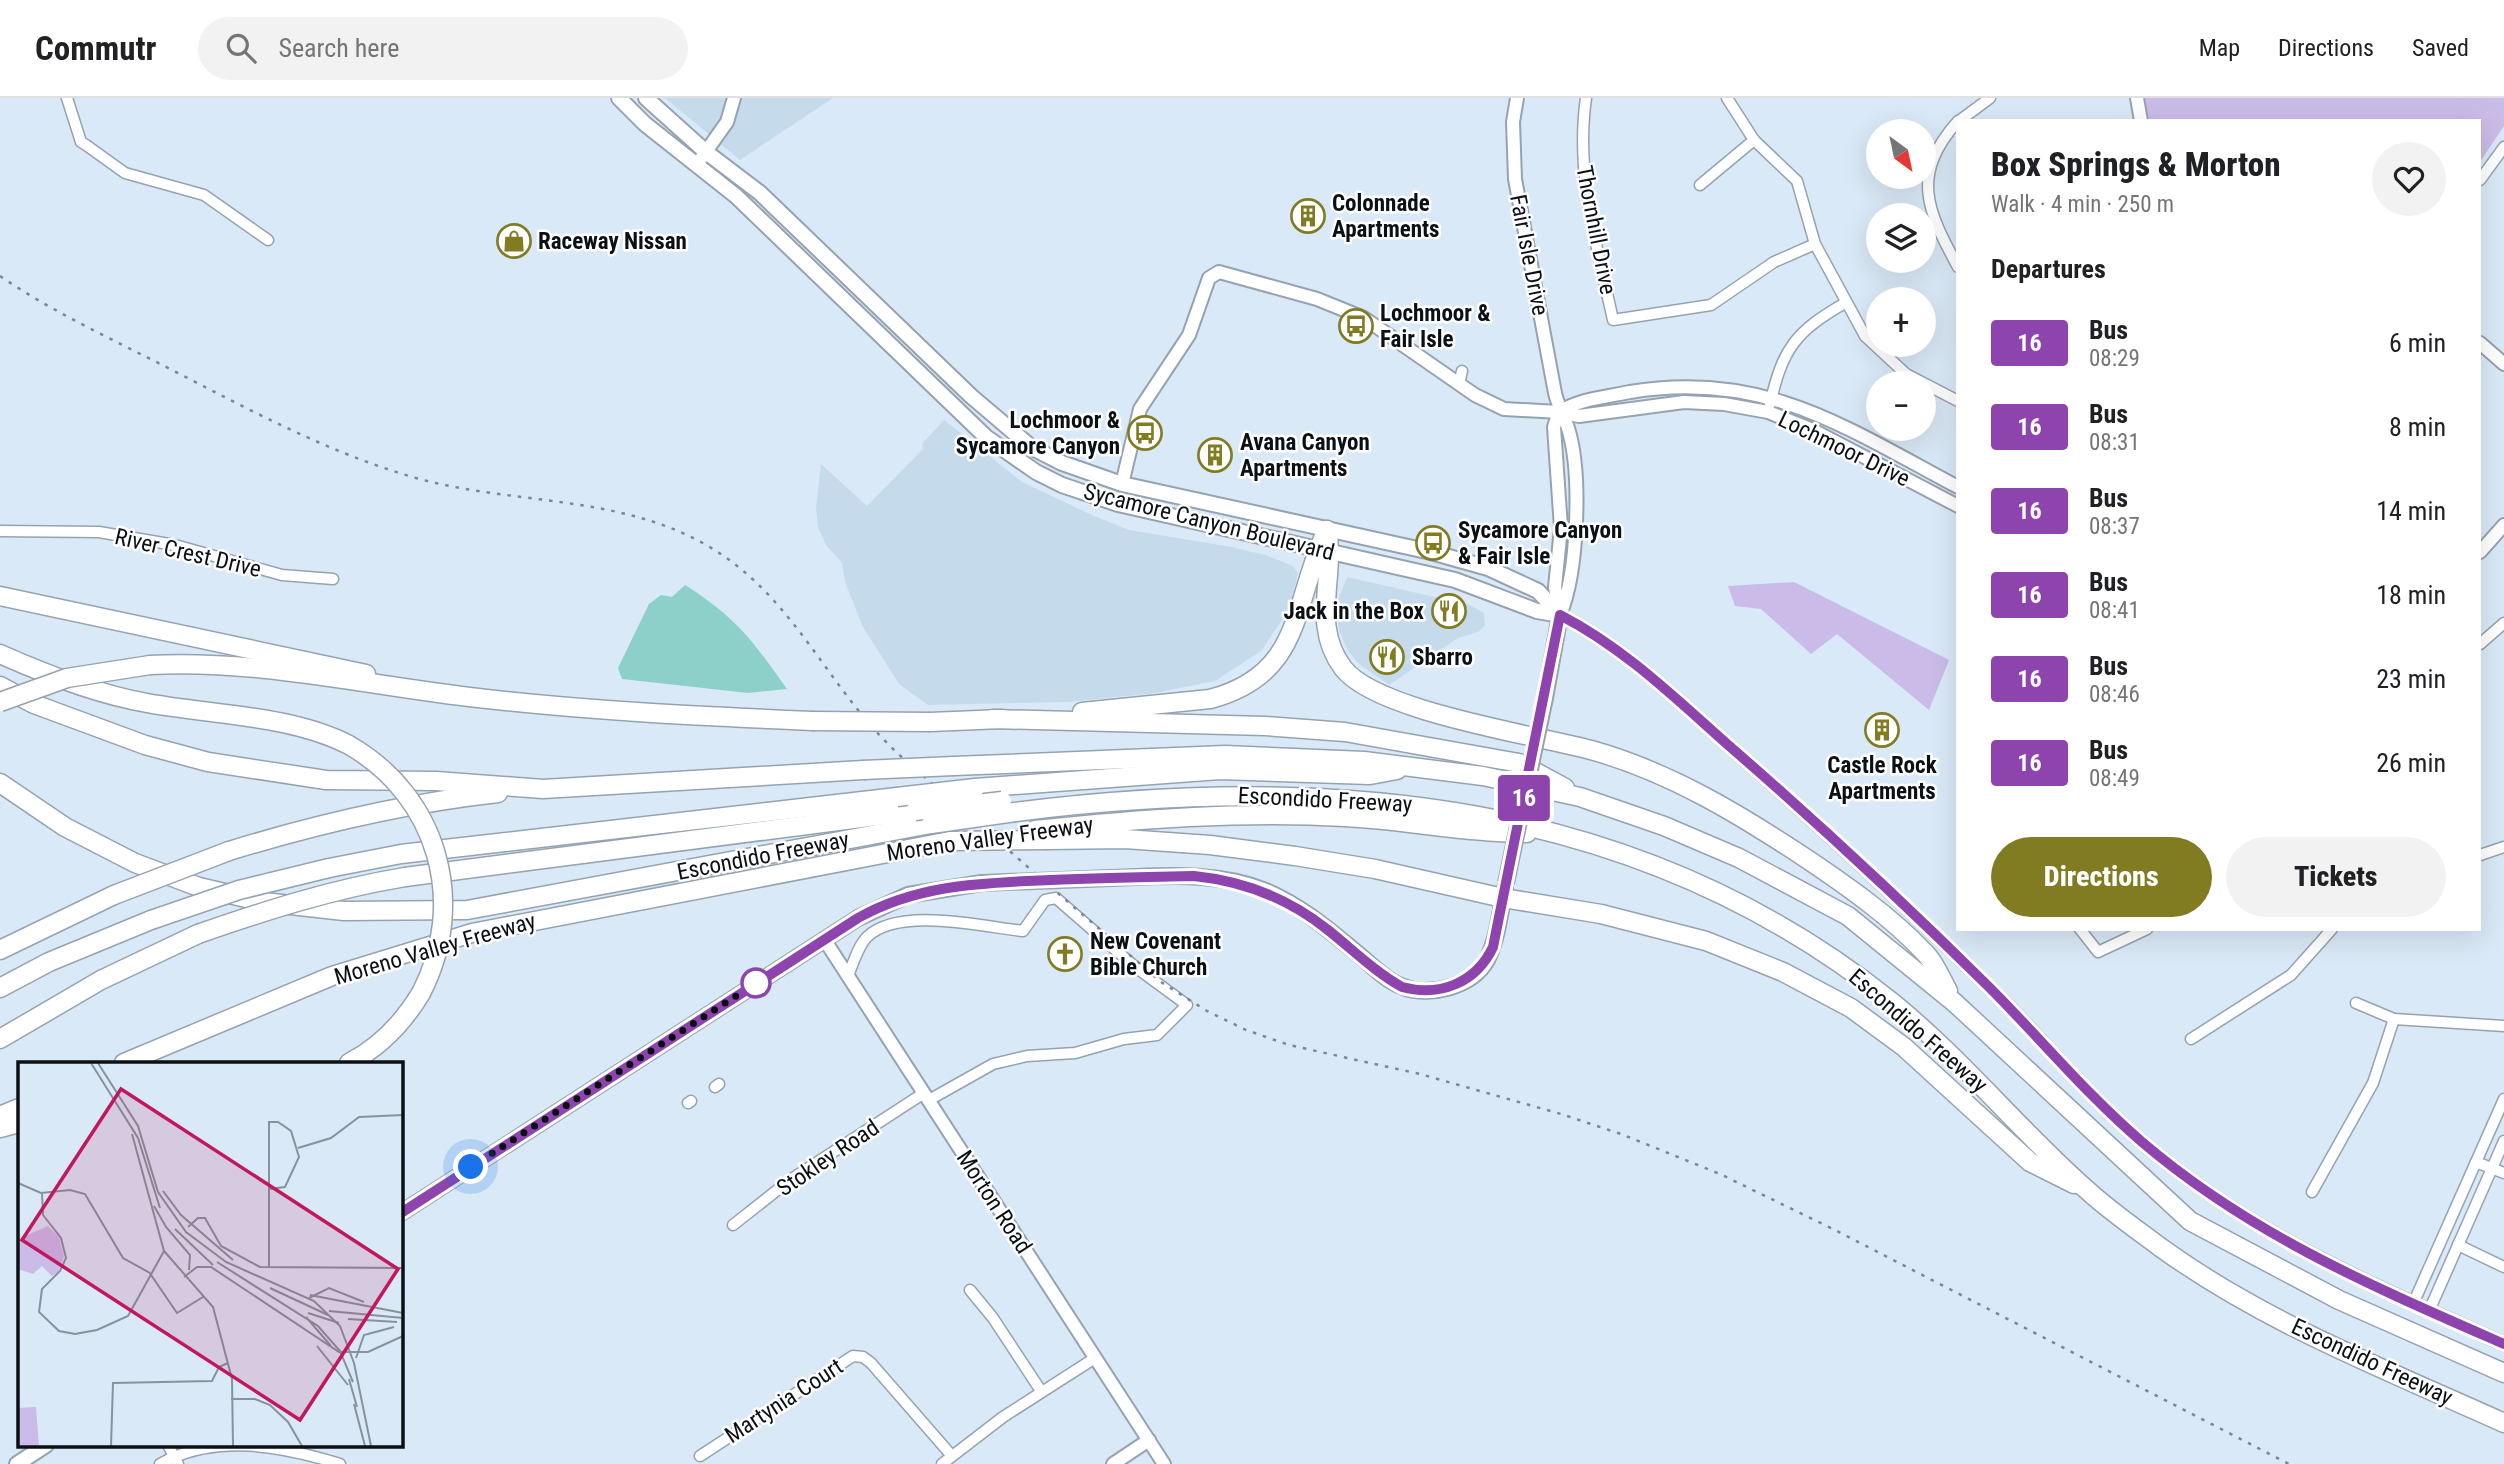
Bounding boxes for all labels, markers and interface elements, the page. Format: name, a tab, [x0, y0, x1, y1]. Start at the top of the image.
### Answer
search box	[198, 17, 688, 80]
text: Commutr	[35, 29, 156, 68]
icon: search	[222, 29, 260, 67]
text: Search here	[278, 33, 399, 63]
text: Map	[2199, 34, 2240, 62]
text: Directions	[2278, 34, 2374, 62]
text: Saved	[2412, 34, 2469, 62]
north arrow	[1866, 119, 1936, 189]
map controls	[1866, 119, 1936, 441]
button: heart	[2372, 142, 2446, 216]
text: Box Springs & Morton	[1991, 145, 2281, 184]
street label: Thornhill Drive	[1570, 163, 1622, 297]
place label: Colonnade Apartments	[1332, 190, 1440, 243]
text: Walk · 4 min · 250 m	[1991, 191, 2174, 218]
street label: Fair Isle Drive	[1504, 192, 1554, 318]
building icon: Colonnade Apartments	[1289, 197, 1327, 235]
button: layers	[1866, 203, 1936, 273]
shop icon: Raceway Nissan	[495, 222, 533, 260]
place label: Raceway Nissan	[538, 228, 687, 255]
text: Departures	[1991, 254, 2106, 284]
button: +	[1866, 287, 1936, 357]
place label: Lochmoor & Fair Isle	[1380, 300, 1491, 353]
bus stop icon: Lochmoor & Fair Isle	[1337, 307, 1375, 345]
text: Bus	[2089, 315, 2128, 345]
text: 6 min	[2389, 328, 2446, 358]
text: 16	[2017, 329, 2042, 357]
text: 08:29	[2089, 345, 2140, 372]
button: −	[1866, 371, 1936, 441]
text: Bus	[2089, 399, 2128, 429]
street label: Lochmoor Drive	[1774, 406, 1914, 492]
place label: Lochmoor & Sycamore Canyon	[956, 407, 1120, 460]
text: 8 min	[2389, 412, 2446, 442]
text: 16	[2017, 413, 2042, 441]
bus stop icon: Lochmoor & Sycamore Canyon	[1126, 414, 1164, 452]
place label: Avana Canyon Apartments	[1240, 429, 1370, 482]
text: 08:31	[2089, 429, 2140, 456]
building icon: Avana Canyon Apartments	[1196, 436, 1234, 474]
street label: Sycamore Canyon Boulevard	[1081, 478, 1337, 566]
text: Bus	[2089, 483, 2128, 513]
text: 14 min	[2376, 496, 2446, 526]
text: 16	[2017, 497, 2042, 525]
text: 08:37	[2089, 513, 2140, 540]
place label: Sycamore Canyon & Fair Isle	[1458, 517, 1622, 570]
street label: River Crest Drive	[112, 523, 264, 583]
bus stop icon: Sycamore Canyon & Fair Isle	[1414, 524, 1452, 562]
text: Bus	[2089, 567, 2128, 597]
text: 18 min	[2376, 580, 2446, 610]
text: 16	[2017, 581, 2042, 609]
restaurant icon: Jack in the Box	[1430, 592, 1468, 630]
text: 08:41	[2089, 597, 2140, 624]
place label: Jack in the Box	[1283, 598, 1425, 625]
restaurant icon: Sbarro	[1368, 638, 1406, 676]
place label: Sbarro	[1412, 644, 1473, 671]
text: Bus	[2089, 651, 2128, 681]
text: 23 min	[2376, 664, 2446, 694]
text: 16	[2017, 665, 2042, 693]
text: 08:46	[2089, 681, 2140, 708]
building icon: Castle Rock Apartments	[1863, 711, 1901, 749]
text: Bus	[2089, 735, 2128, 765]
text: 26 min	[2376, 748, 2446, 778]
text: 16	[2017, 749, 2042, 777]
place label: Castle Rock Apartments	[1827, 752, 1938, 805]
text: 08:49	[2089, 765, 2140, 792]
line badge: 16	[1492, 775, 1556, 821]
street label: Escondido Freeway	[1237, 782, 1413, 818]
text: 16	[1512, 784, 1536, 812]
street label: Moreno Valley Freeway	[885, 811, 1095, 867]
street label: Escondido Freeway	[675, 826, 852, 886]
button: Directions	[1991, 837, 2212, 917]
button: Tickets	[2226, 837, 2446, 917]
street label: Moreno Valley Freeway	[331, 907, 539, 991]
place label: New Covenant Bible Church	[1090, 928, 1221, 981]
church icon: New Covenant Bible Church	[1046, 935, 1084, 973]
street label: Escondido Freeway	[1843, 964, 1993, 1099]
unlabelled marker	[741, 968, 771, 998]
inset map	[18, 1062, 402, 1446]
street label: Stokley Road	[772, 1114, 884, 1202]
street label: Morton Road	[951, 1145, 1037, 1259]
your location	[453, 1149, 488, 1184]
street label: Escondido Freeway	[2287, 1313, 2457, 1411]
street label: Martynia Court	[720, 1353, 848, 1449]

